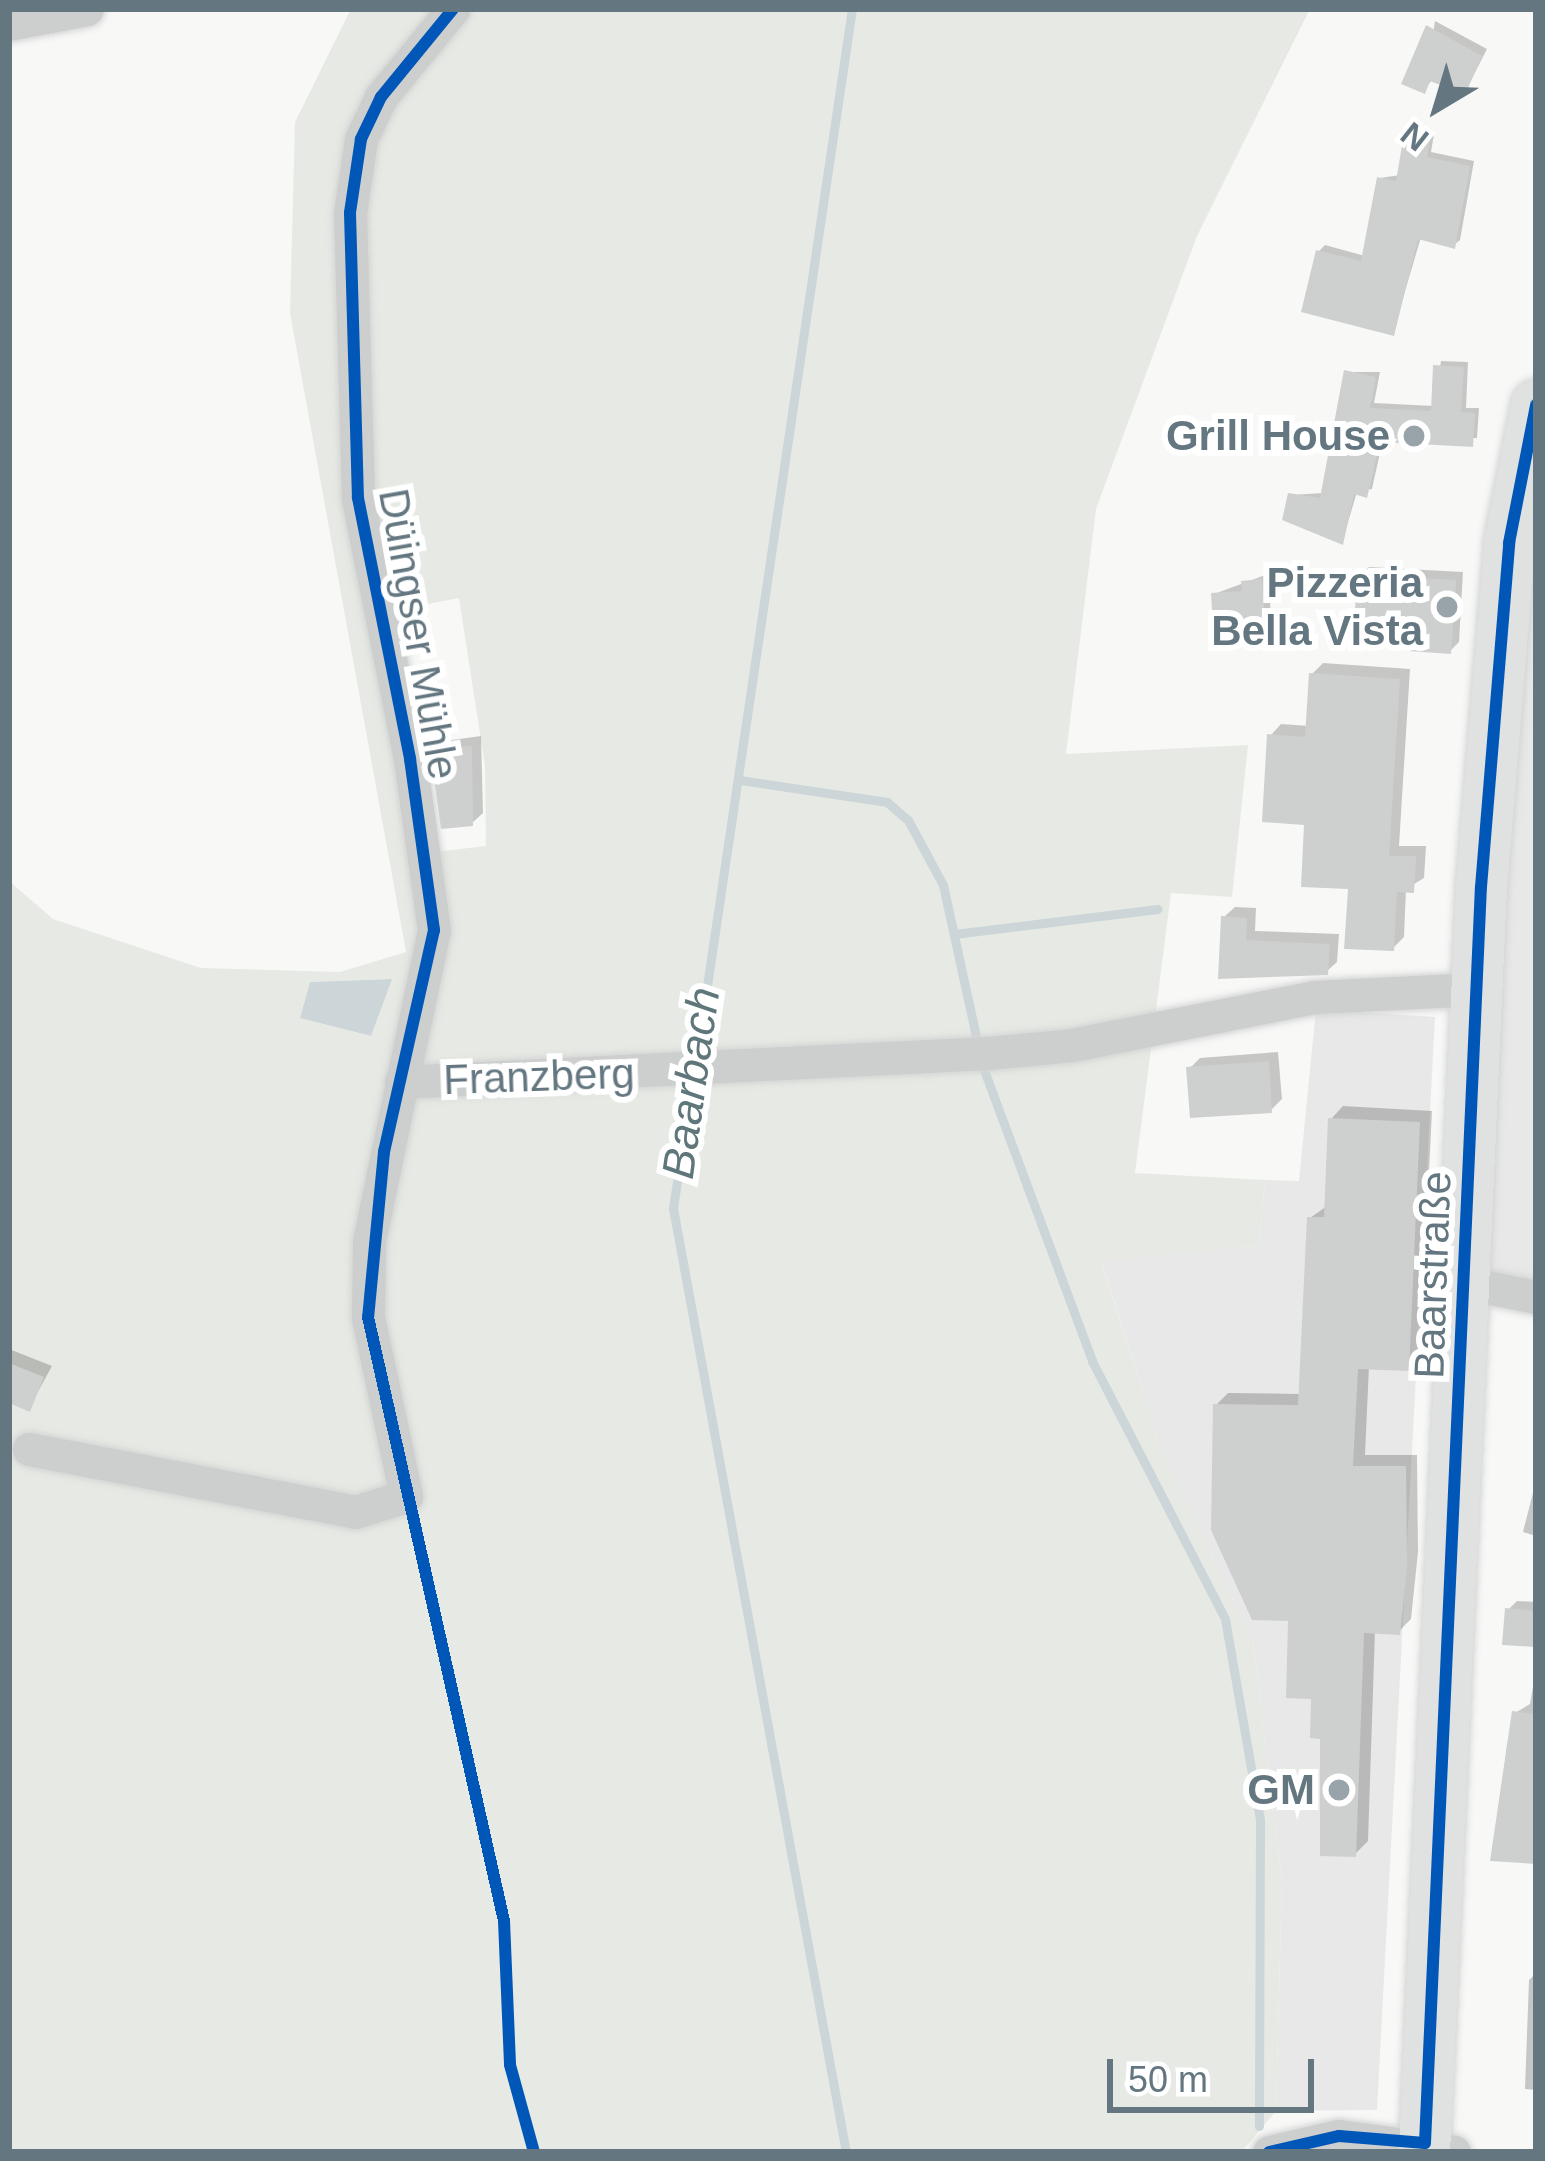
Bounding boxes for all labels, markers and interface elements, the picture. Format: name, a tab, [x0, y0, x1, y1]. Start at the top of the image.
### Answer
north arrow	[1377, 48, 1497, 168]
text: N	[1394, 115, 1435, 159]
place label: Grill House	[1166, 411, 1390, 461]
marker: Grill House	[1401, 423, 1427, 449]
street label: Düingser Mühle	[368, 485, 468, 783]
place label: Pizzeria Bella Vista	[1211, 558, 1423, 656]
marker: Pizzeria Bella Vista	[1434, 594, 1460, 620]
water label: Baarbach	[651, 984, 731, 1182]
street label: Franzberg	[442, 1048, 636, 1106]
street label: Baarstraße	[1404, 1170, 1462, 1380]
place label: GM	[1247, 1765, 1315, 1815]
marker: GM	[1326, 1777, 1352, 1803]
scale bar	[1113, 2035, 1320, 2109]
text: 50 m	[1128, 2059, 1208, 2100]

